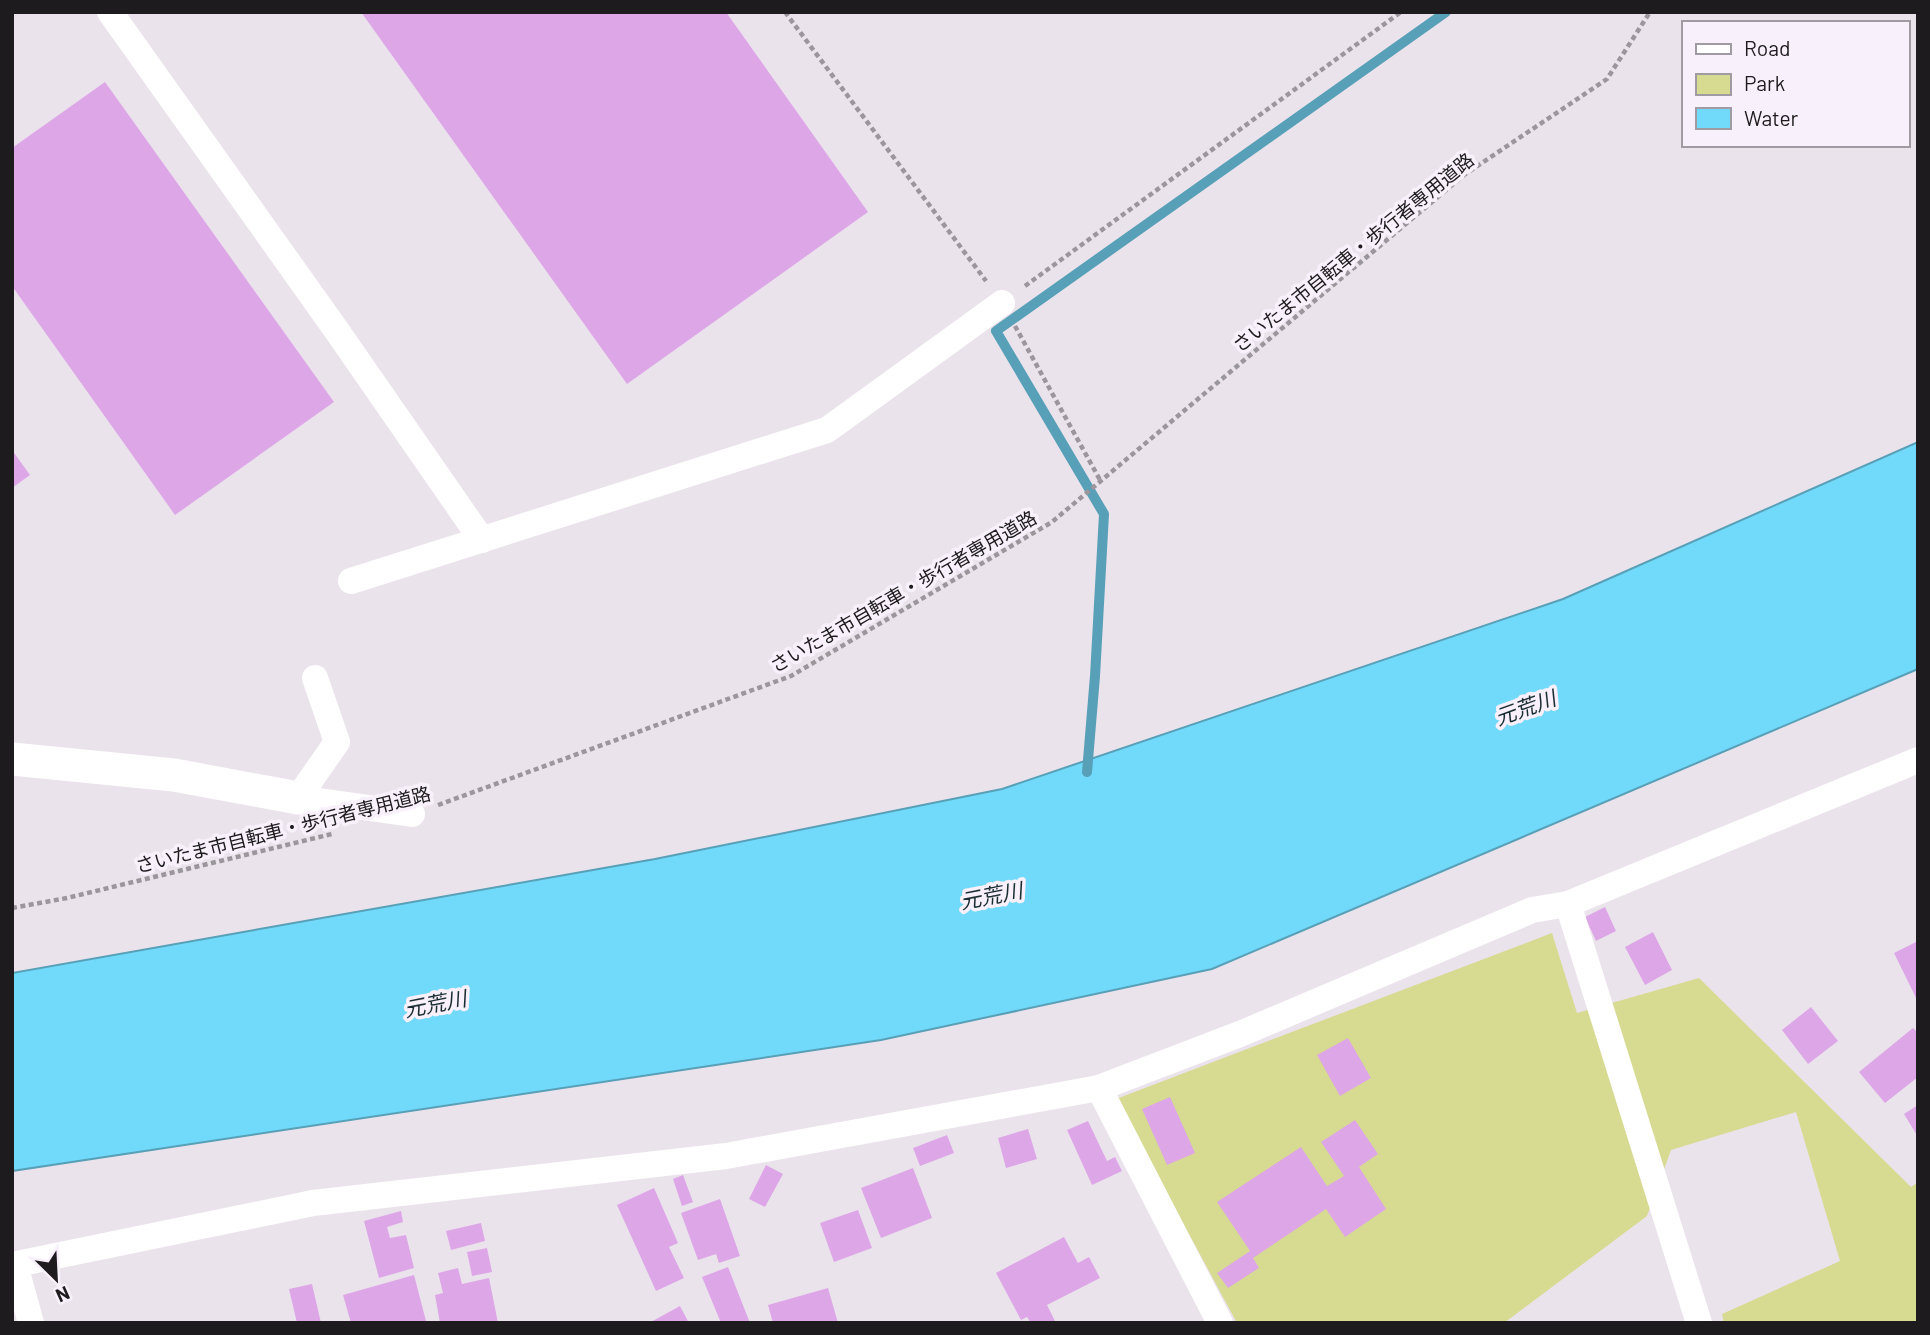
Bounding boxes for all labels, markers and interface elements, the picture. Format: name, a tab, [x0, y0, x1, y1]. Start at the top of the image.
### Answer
legend	[1682, 21, 1909, 147]
text: Road	[1744, 35, 1790, 60]
text: Park	[1744, 70, 1785, 95]
text: Water	[1744, 105, 1799, 130]
street label: さいたま市自転車・歩行者専用道路	[1228, 148, 1478, 356]
street label: さいたま市自転車・歩行者専用道路	[766, 505, 1040, 677]
water label: 元荒川	[1491, 684, 1561, 730]
street label: さいたま市自転車・歩行者専用道路	[133, 781, 433, 877]
water label: 元荒川	[958, 876, 1026, 913]
water label: 元荒川	[402, 984, 470, 1021]
north arrow	[21, 1244, 91, 1314]
text: N	[53, 1282, 74, 1308]

